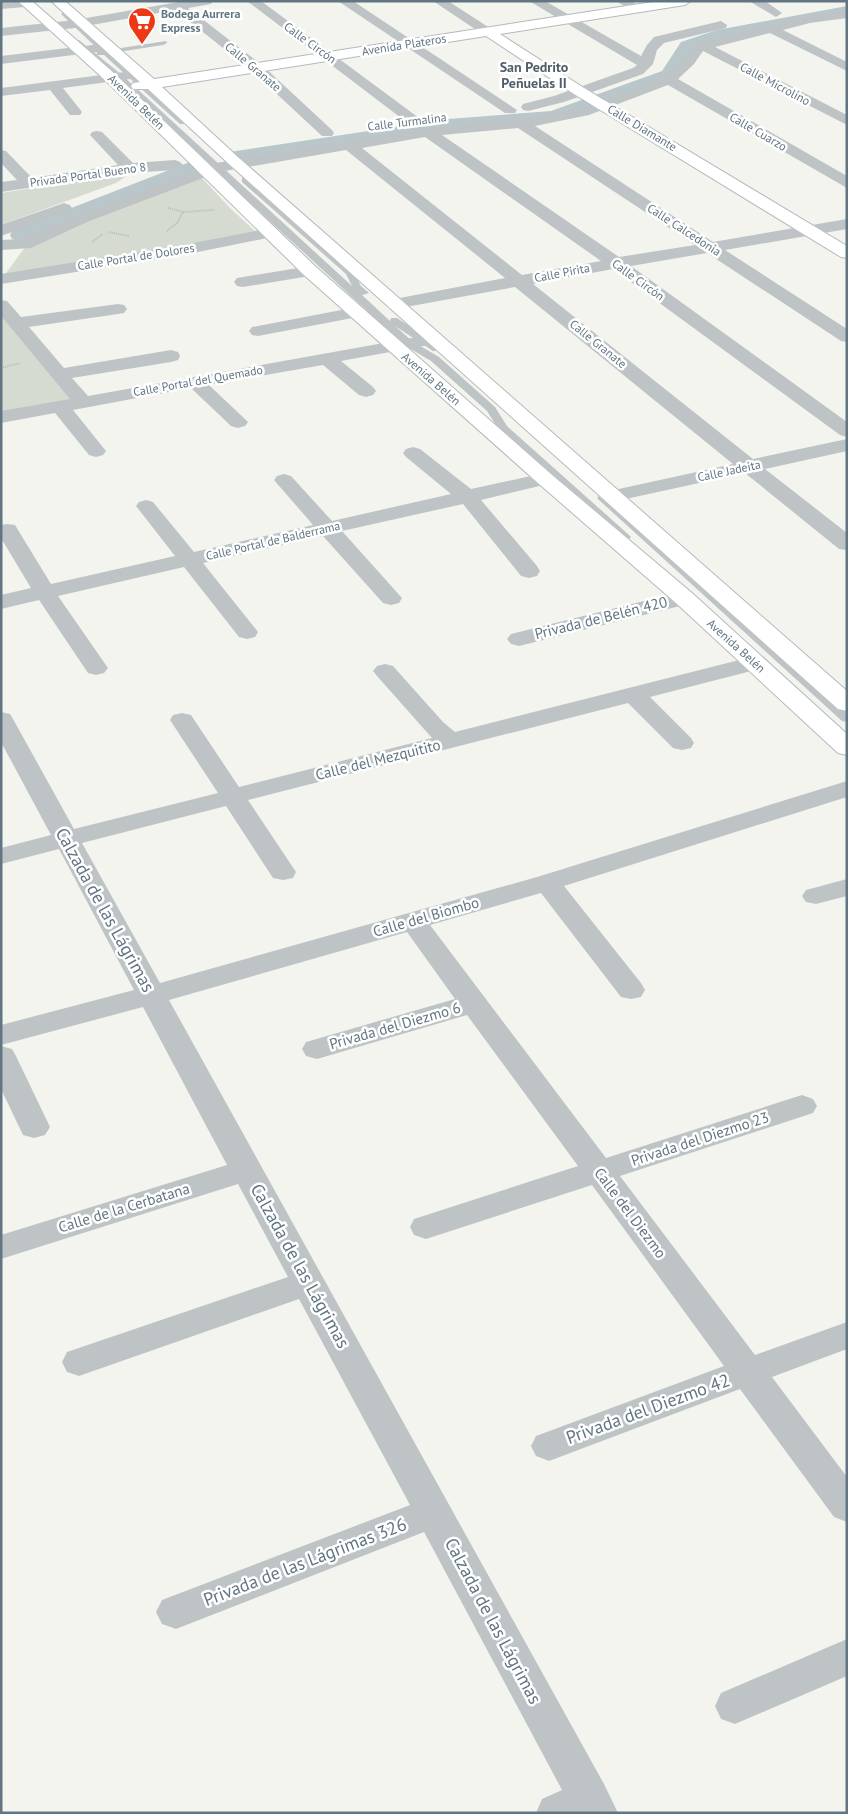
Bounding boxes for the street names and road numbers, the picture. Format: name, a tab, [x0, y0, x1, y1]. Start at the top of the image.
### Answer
street label: Calle Circón	[281, 19, 339, 67]
street label: Avenida Plateros	[361, 30, 447, 59]
street label: Calle Granate	[222, 39, 285, 94]
street label: Calle Microlino	[738, 59, 813, 108]
street label: Avenida Belén	[105, 71, 168, 132]
street label: Calle Diamante	[605, 101, 680, 154]
street label: Calle Turmalina	[367, 109, 447, 134]
street label: Calle Cuarzo	[727, 109, 790, 154]
street label: Privada Portal Bueno 8	[29, 159, 147, 190]
street label: Calle Calcedonia	[645, 200, 724, 259]
street label: Calle Portal de Dolores	[76, 240, 195, 273]
street label: Calle Circón	[609, 256, 667, 304]
street label: Calle Pirita	[533, 260, 591, 285]
street label: Calle Granate	[567, 316, 630, 371]
street label: Avenida Belén	[399, 349, 464, 408]
street label: Calle Portal del Quemado	[132, 362, 264, 399]
street label: Calle Jadeita	[696, 456, 762, 485]
street label: Calle Portal de Balderrama	[204, 518, 342, 563]
street label: Privada de Belén 420	[533, 592, 669, 643]
street label: Avenida Belén	[704, 616, 768, 676]
street label: Calle del Mezquitito	[313, 735, 442, 784]
street label: Calzada de las Lágrimas	[51, 823, 160, 996]
street label: Calle del Biombo	[371, 892, 481, 941]
street label: Privada del Diezmo 6	[327, 998, 463, 1053]
street label: Privada del Diezmo 23	[629, 1107, 771, 1170]
street label: Calle del Diezmo	[590, 1164, 671, 1262]
street label: Calle de la Cerbatana	[56, 1179, 192, 1237]
street label: Calzada de las Lágrimas	[246, 1179, 355, 1352]
street label: Privada del Diezmo 42	[563, 1368, 733, 1449]
street label: Privada de las Lágrimas 326	[200, 1512, 410, 1611]
street label: Calzada de las Lágrimas	[440, 1534, 547, 1708]

